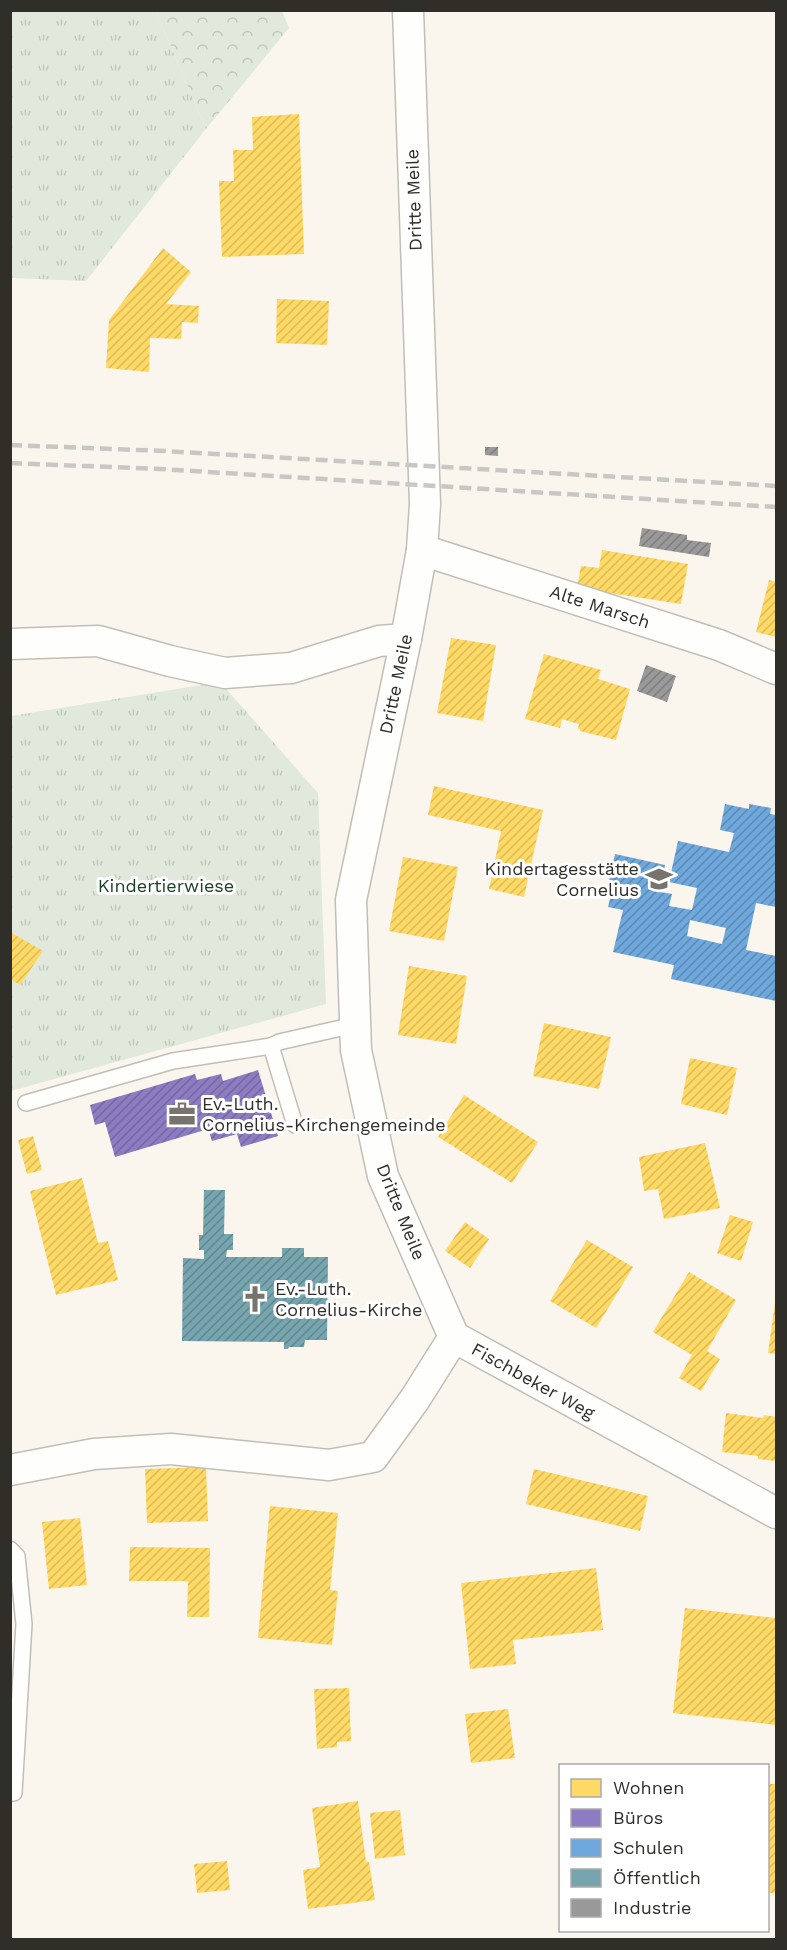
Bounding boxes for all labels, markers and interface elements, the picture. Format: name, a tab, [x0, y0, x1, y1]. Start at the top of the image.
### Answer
street label: Dritte Meile	[401, 149, 426, 251]
street label: Alte Marsch	[547, 580, 653, 633]
street label: Dritte Meile	[375, 632, 416, 736]
place label: Kindertagesstätte Cornelius	[484, 858, 639, 900]
school or university icon: Kindertagesstätte Cornelius	[644, 864, 674, 894]
park label: Kindertierwiese	[98, 875, 234, 896]
place label: Ev.-Luth. Cornelius-Kirchengemeinde	[202, 1093, 446, 1135]
office icon: Ev.-Luth. Cornelius-Kirchengemeinde	[167, 1099, 197, 1129]
street label: Dritte Meile	[373, 1161, 430, 1263]
place label: Ev.-Luth. Cornelius-Kirche	[275, 1278, 422, 1320]
church icon: Ev.-Luth. Cornelius-Kirche	[240, 1284, 270, 1314]
street label: Fischbeker Weg	[468, 1338, 599, 1423]
legend	[559, 1764, 769, 1932]
text: Wohnen	[613, 1777, 684, 1798]
text: Büros	[613, 1807, 663, 1828]
text: Schulen	[613, 1837, 684, 1858]
text: Öffentlich	[613, 1867, 701, 1888]
text: Industrie	[613, 1897, 691, 1918]

